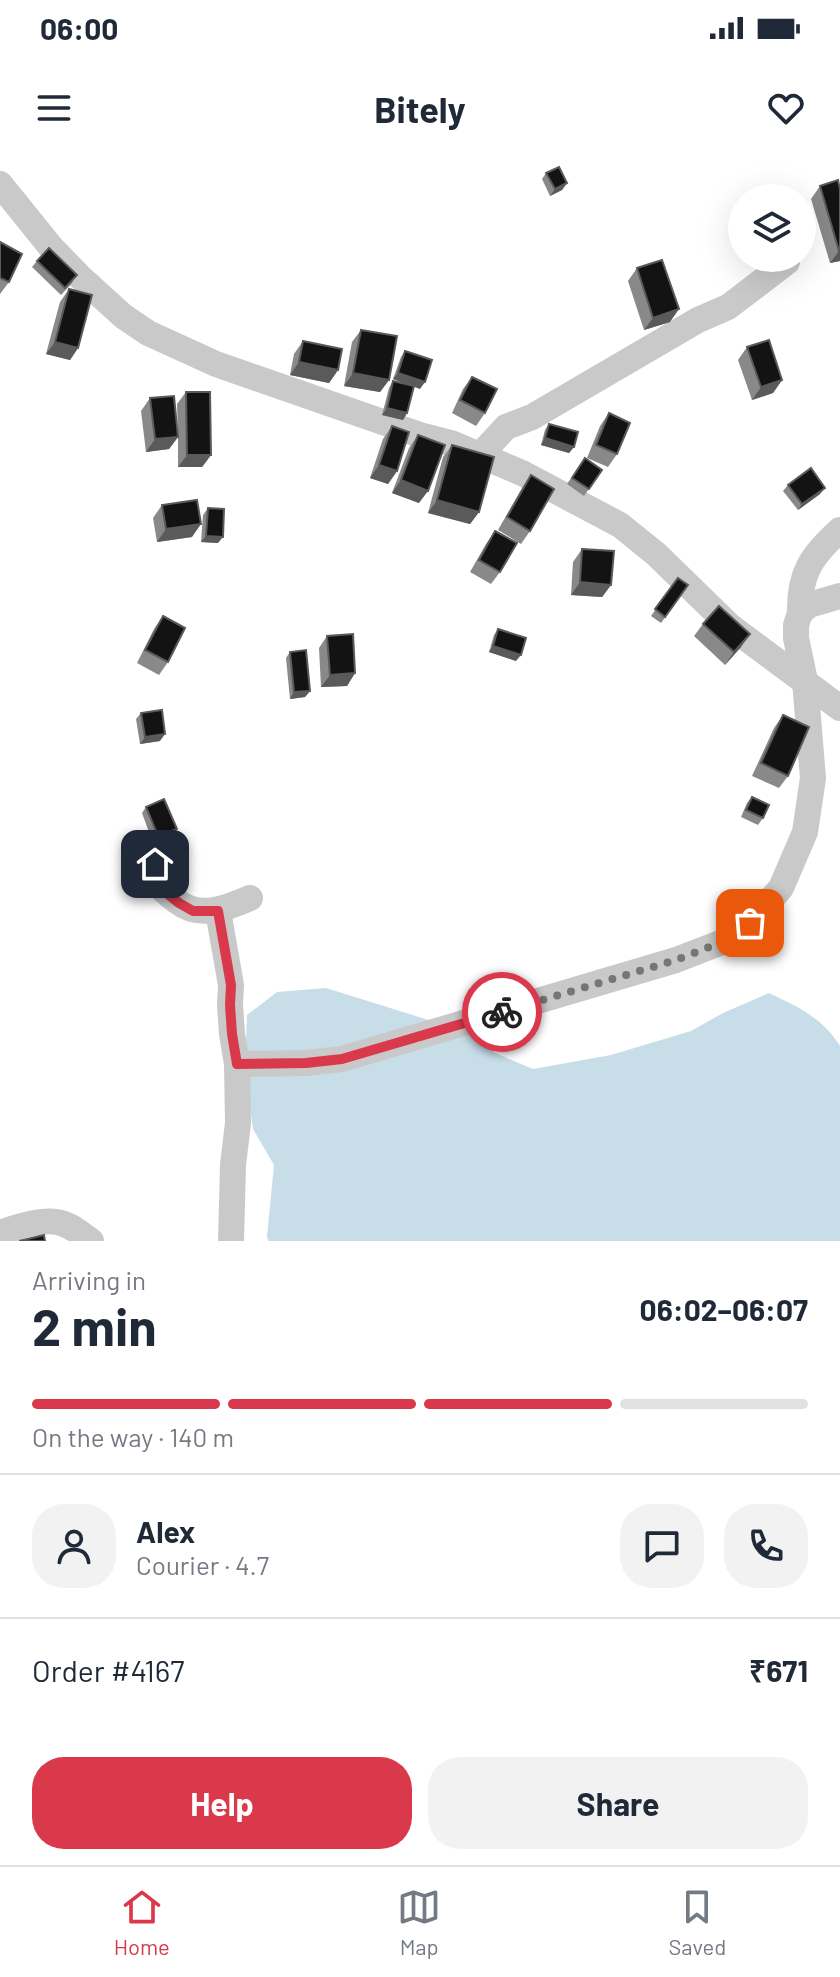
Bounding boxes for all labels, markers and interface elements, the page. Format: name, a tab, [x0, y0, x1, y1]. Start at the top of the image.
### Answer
text: 06:00	[40, 10, 118, 46]
icon: menu	[32, 86, 76, 130]
icon: heart	[764, 86, 808, 130]
text: Bitely	[374, 87, 466, 130]
map controls	[728, 184, 816, 272]
button: layers	[728, 184, 816, 272]
pin	[121, 830, 189, 898]
icon: home	[133, 842, 177, 886]
pin	[716, 889, 784, 957]
icon: bag	[728, 901, 772, 945]
courier	[462, 972, 542, 1052]
icon: bike	[480, 990, 524, 1034]
text: Arriving in	[32, 1264, 146, 1295]
text: 06:02–06:07	[640, 1291, 808, 1327]
text: 2 min	[32, 1294, 157, 1356]
text: On the way · 140 m	[32, 1421, 234, 1452]
button: person	[32, 1504, 116, 1588]
button: chat	[620, 1504, 704, 1588]
button: phone	[724, 1504, 808, 1588]
text: Alex	[136, 1513, 195, 1549]
text: Courier · 4.7	[136, 1549, 269, 1580]
text: Order #4167	[32, 1652, 184, 1688]
text: ₹671	[749, 1652, 808, 1688]
button: Help	[32, 1757, 412, 1849]
button: Share	[428, 1757, 808, 1849]
tab: Home	[114, 1885, 170, 1959]
tab: Map	[397, 1885, 441, 1959]
tab: Saved	[669, 1885, 726, 1959]

